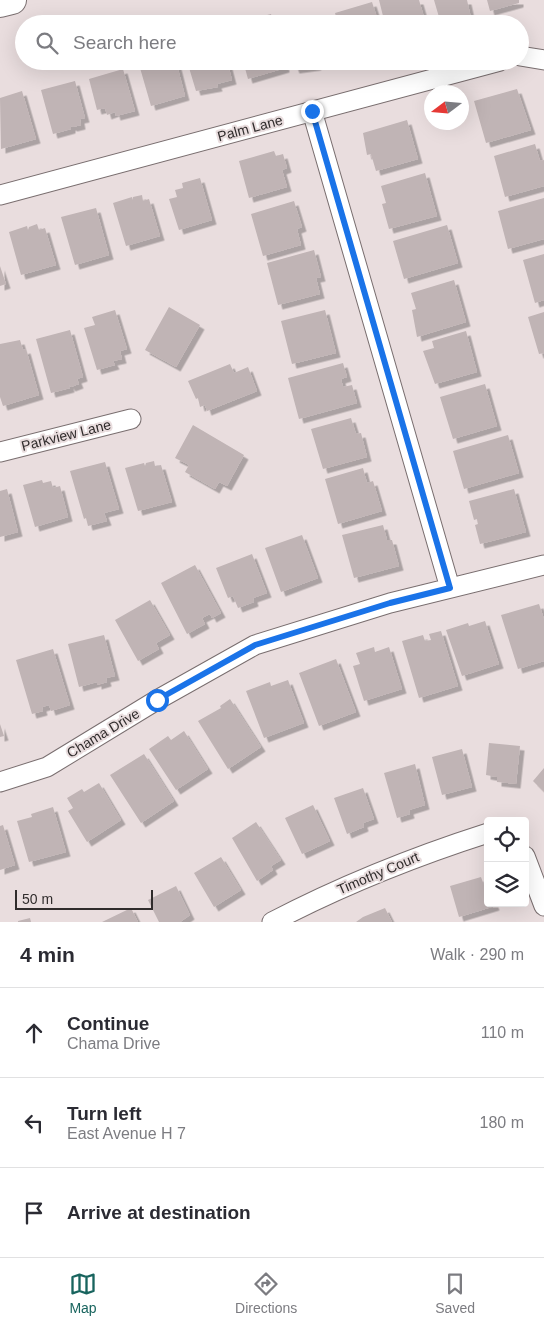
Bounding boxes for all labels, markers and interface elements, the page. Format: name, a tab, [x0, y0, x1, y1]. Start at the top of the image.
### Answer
search box	[15, 15, 529, 70]
icon: search	[33, 29, 61, 57]
text: Search here	[73, 32, 177, 53]
north arrow	[424, 85, 469, 130]
route end	[301, 100, 324, 123]
street label: Palm Lane	[216, 112, 285, 144]
street label: Parkview Lane	[20, 416, 113, 454]
route start	[146, 689, 169, 712]
street label: Chama Drive	[64, 705, 142, 761]
map controls	[484, 817, 529, 907]
button: locate	[484, 817, 529, 862]
street label: Timothy Court	[335, 849, 421, 897]
button: layers	[484, 862, 529, 907]
scale bar	[15, 887, 152, 910]
text: 50 m	[22, 891, 53, 907]
text: 4 min	[20, 943, 75, 966]
text: Walk · 290 m	[430, 946, 524, 963]
text: Continue	[67, 1013, 149, 1034]
icon: ahead	[20, 1019, 48, 1047]
text: 110 m	[481, 1024, 524, 1041]
text: Chama Drive	[67, 1035, 160, 1052]
text: Turn left	[67, 1103, 142, 1124]
icon: left	[20, 1109, 48, 1137]
text: 180 m	[480, 1114, 524, 1131]
text: East Avenue H 7	[67, 1125, 186, 1142]
icon: arrive	[20, 1199, 48, 1227]
text: Arrive at destination	[67, 1202, 251, 1223]
tab: Map	[69, 1270, 97, 1316]
tab: Directions	[235, 1270, 297, 1316]
tab: Saved	[435, 1270, 475, 1316]

